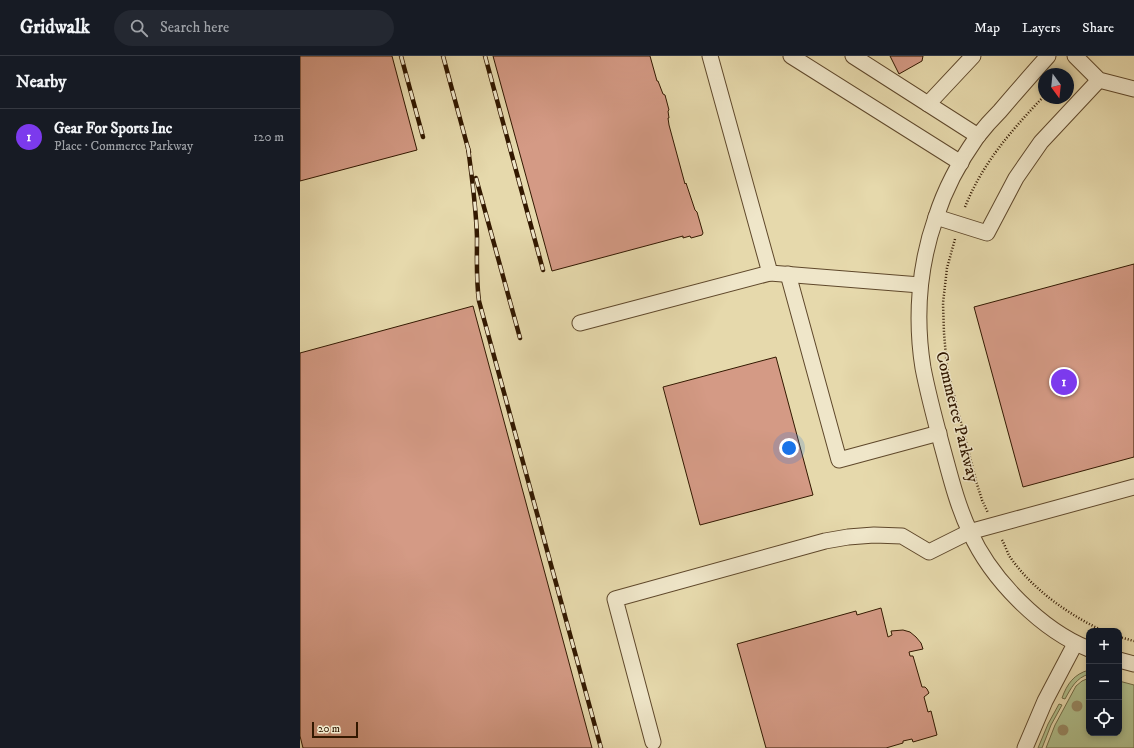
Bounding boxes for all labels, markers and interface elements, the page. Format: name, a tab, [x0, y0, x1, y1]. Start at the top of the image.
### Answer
search box	[114, 10, 394, 46]
text: Gridwalk	[20, 16, 90, 39]
icon: search	[128, 17, 150, 39]
text: Search here	[160, 18, 229, 37]
text: Map	[974, 19, 1000, 37]
text: Layers	[1022, 19, 1060, 37]
text: Share	[1082, 19, 1114, 37]
north arrow	[1038, 68, 1074, 104]
text: Nearby	[16, 71, 66, 93]
text: Gear For Sports Inc	[54, 119, 172, 138]
text: 1	[27, 129, 31, 145]
text: 120 m	[253, 129, 284, 145]
text: Place · Commerce Parkway	[54, 138, 193, 154]
street label: Commerce Parkway	[930, 349, 984, 486]
pin: 1	[1051, 367, 1077, 397]
your location	[779, 438, 799, 458]
map controls	[1086, 628, 1122, 736]
button: +	[1086, 628, 1122, 664]
button: −	[1086, 664, 1122, 700]
button: locate	[1086, 700, 1122, 736]
scale bar	[312, 720, 358, 739]
text: 20 m	[318, 722, 340, 736]

